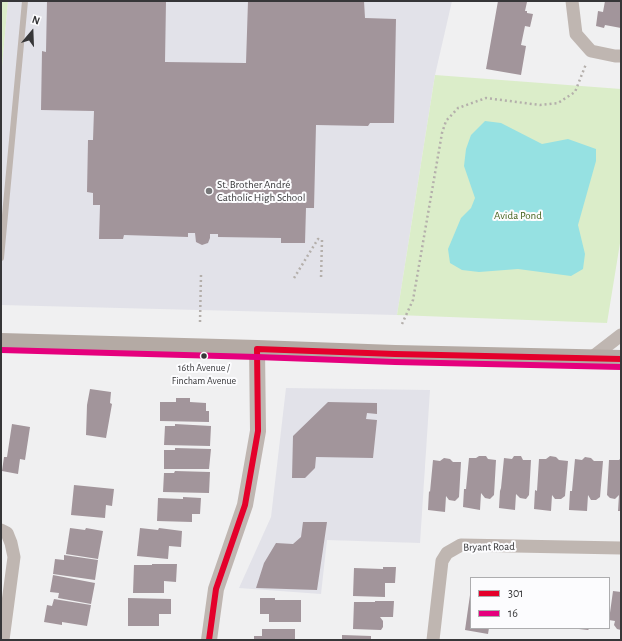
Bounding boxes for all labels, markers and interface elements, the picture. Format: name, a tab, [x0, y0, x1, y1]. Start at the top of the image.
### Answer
north arrow	[12, 12, 52, 52]
text: N	[31, 14, 41, 27]
place label: St. Brother André Catholic High School	[217, 178, 305, 204]
marker: St. Brother André Catholic High School	[204, 186, 214, 196]
park label: Avida Pond	[494, 209, 542, 223]
marker: 16th Avenue / Fincham Avenue	[199, 351, 209, 361]
place label: 16th Avenue / Fincham Avenue	[172, 362, 236, 386]
street label: Bryant Road	[463, 540, 515, 554]
legend	[470, 577, 610, 629]
text: 301	[508, 587, 523, 599]
text: 16	[508, 607, 518, 619]

